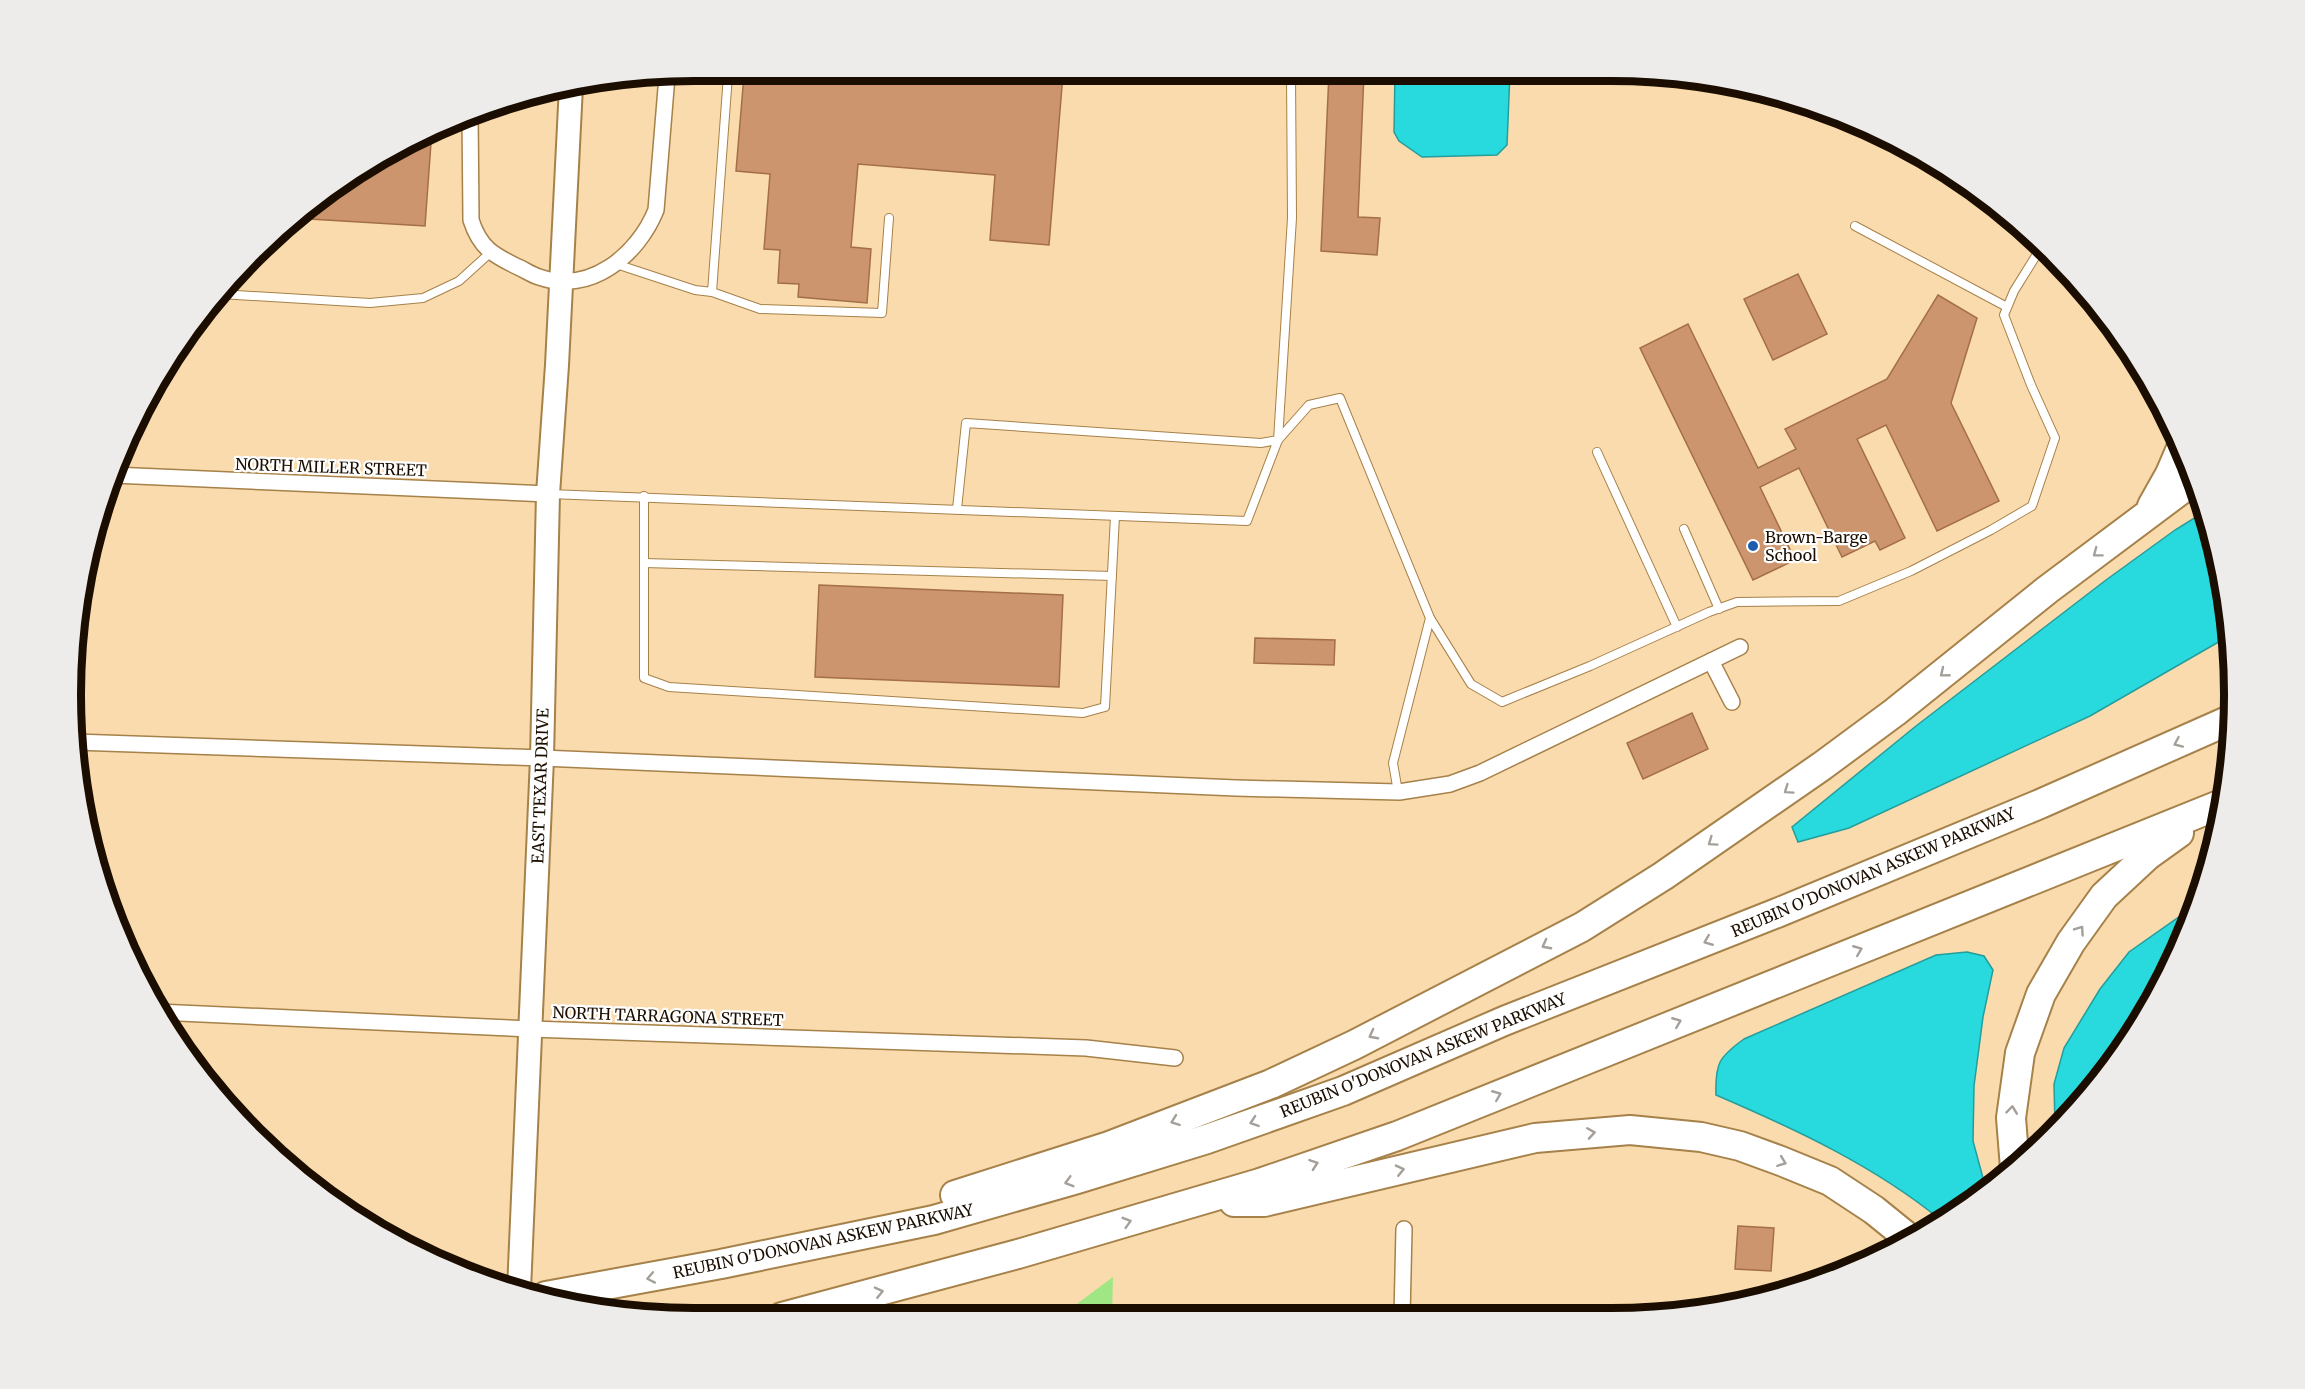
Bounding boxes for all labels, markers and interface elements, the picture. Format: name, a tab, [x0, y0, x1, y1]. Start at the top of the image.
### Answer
street label: NORTH MILLER STREET	[235, 454, 427, 480]
place label: Brown-Barge School	[1765, 527, 1868, 565]
marker: Brown-Barge School	[1746, 539, 1760, 553]
one-way arrow	[2093, 546, 2104, 557]
one-way arrow	[1940, 666, 1951, 677]
street label: EAST TEXAR DRIVE	[527, 707, 553, 864]
one-way arrow	[2174, 736, 2185, 748]
one-way arrow	[1783, 783, 1794, 794]
street label: REUBIN O'DONOVAN ASKEW PARKWAY	[1728, 803, 2019, 941]
one-way arrow	[1707, 835, 1718, 846]
one-way arrow	[2073, 926, 2084, 937]
one-way arrow	[1704, 933, 1714, 946]
one-way arrow	[1542, 938, 1552, 949]
one-way arrow	[1852, 945, 1863, 957]
street label: REUBIN O'DONOVAN ASKEW PARKWAY	[1277, 988, 1570, 1122]
street label: NORTH TARRAGONA STREET	[552, 1002, 784, 1030]
one-way arrow	[1671, 1017, 1682, 1029]
one-way arrow	[1369, 1028, 1380, 1039]
one-way arrow	[1490, 1090, 1501, 1102]
one-way arrow	[2005, 1105, 2018, 1115]
one-way arrow	[1171, 1114, 1181, 1127]
one-way arrow	[1250, 1114, 1260, 1127]
one-way arrow	[1587, 1127, 1596, 1139]
one-way arrow	[1776, 1154, 1787, 1167]
one-way arrow	[1308, 1159, 1319, 1172]
one-way arrow	[1395, 1165, 1405, 1178]
one-way arrow	[1064, 1174, 1074, 1187]
street label: REUBIN O'DONOVAN ASKEW PARKWAY	[671, 1199, 976, 1283]
one-way arrow	[1121, 1217, 1132, 1229]
one-way arrow	[647, 1271, 657, 1284]
one-way arrow	[874, 1286, 884, 1299]

